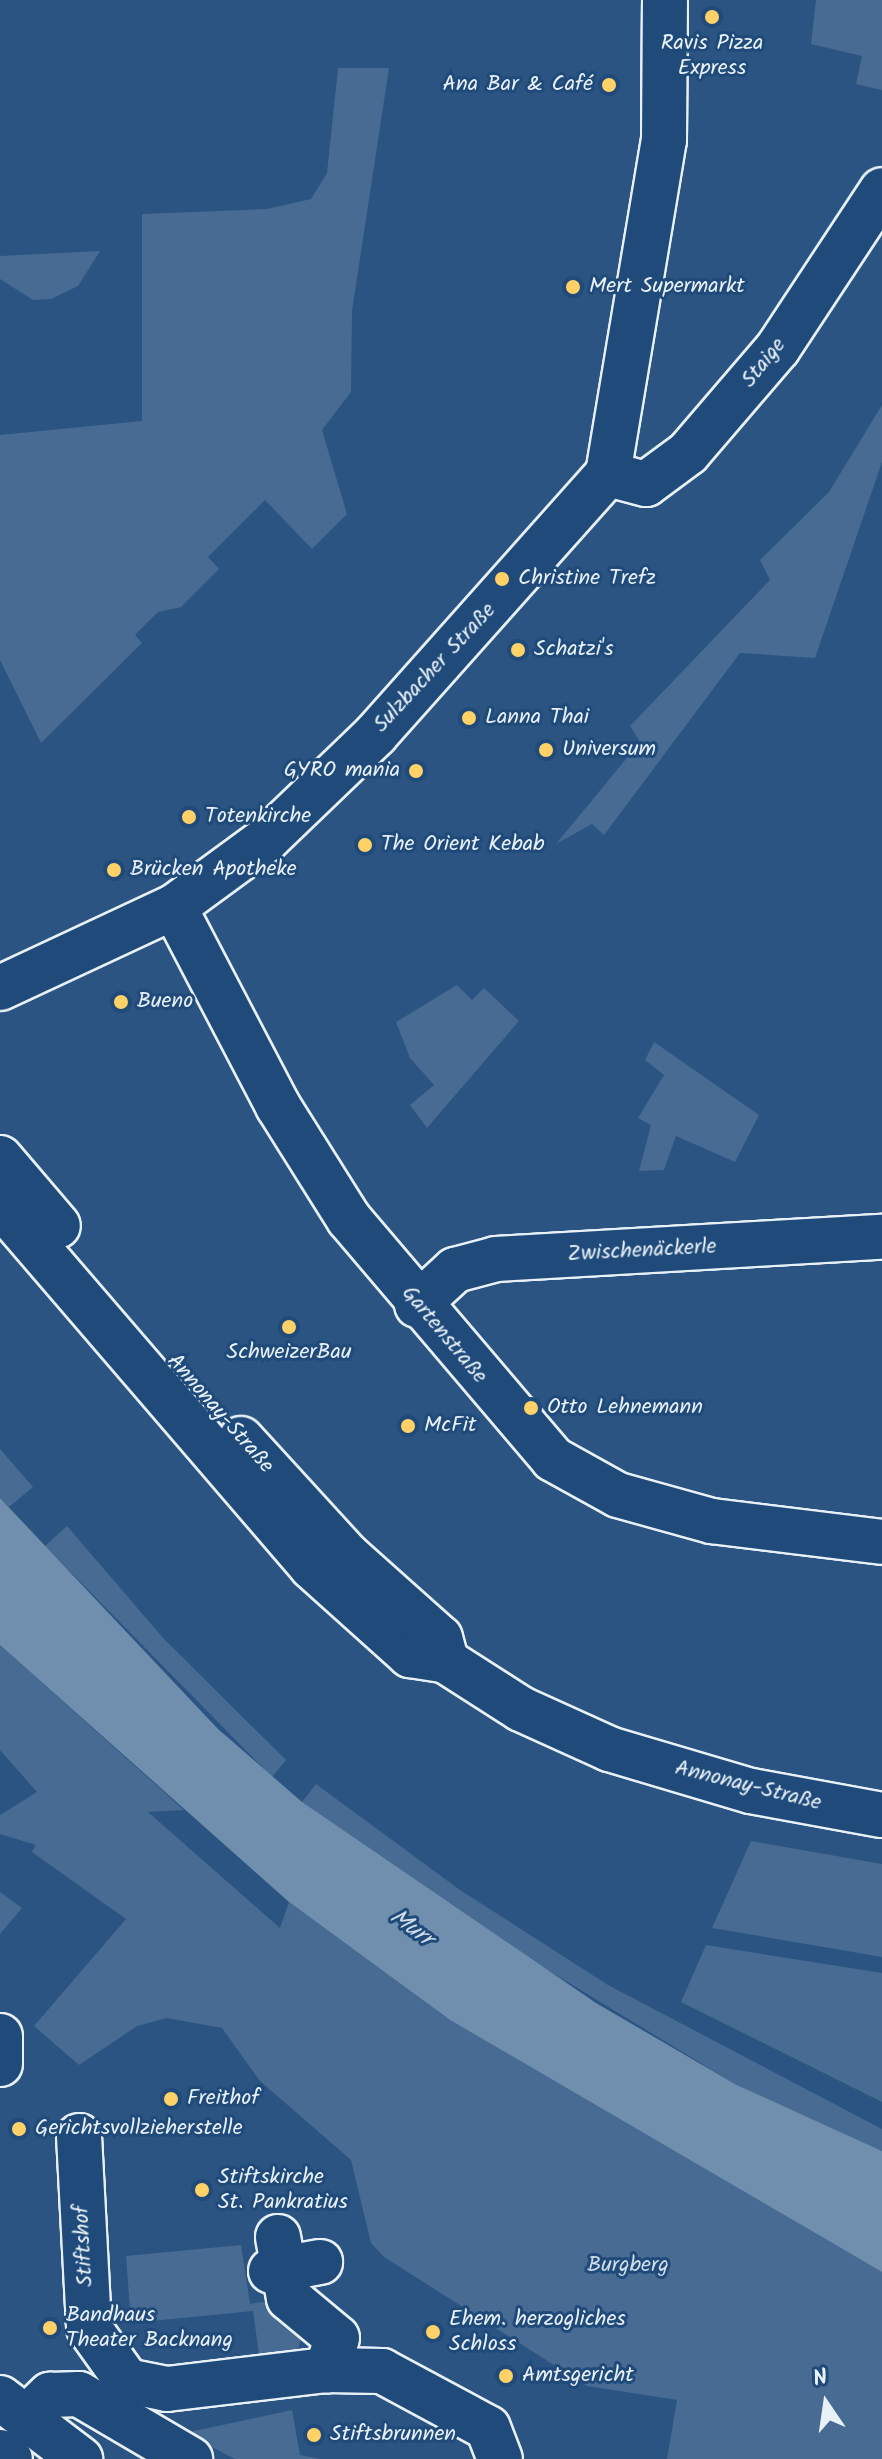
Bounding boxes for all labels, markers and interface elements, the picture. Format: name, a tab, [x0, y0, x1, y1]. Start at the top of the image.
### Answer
marker: Ravis Pizza Express	[703, 8, 721, 26]
place label: Ravis Pizza Express	[661, 30, 763, 82]
place label: Ana Bar & Café	[443, 72, 593, 98]
marker: Ana Bar & Café	[600, 76, 618, 94]
place label: Mert Supermarkt	[589, 274, 745, 300]
marker: Mert Supermarkt	[564, 278, 582, 296]
street label: Staige	[736, 333, 792, 393]
place label: Christine Trefz	[518, 566, 656, 592]
marker: Christine Trefz	[493, 570, 511, 588]
street label: Sulzbacher Straße	[368, 598, 502, 738]
place label: Schatzi's	[534, 637, 614, 663]
marker: Schatzi's	[509, 641, 527, 659]
place label: Lanna Thai	[485, 705, 589, 731]
marker: Lanna Thai	[460, 709, 478, 727]
place label: Universum	[562, 737, 656, 763]
marker: Universum	[537, 741, 555, 759]
place label: GYRO mania	[284, 758, 400, 784]
marker: GYRO mania	[407, 762, 425, 780]
place label: Totenkirche	[205, 804, 311, 830]
marker: Totenkirche	[180, 808, 198, 826]
place label: The Orient Kebab	[381, 832, 545, 858]
marker: The Orient Kebab	[356, 836, 374, 854]
place label: Brücken Apotheke	[130, 857, 297, 883]
marker: Brücken Apotheke	[105, 861, 123, 879]
place label: Bueno	[137, 989, 193, 1015]
marker: Bueno	[112, 993, 130, 1011]
street label: Zwischenäckerle	[567, 1234, 717, 1268]
street label: Gartenstraße	[396, 1281, 492, 1389]
marker: SchweizerBau	[280, 1318, 298, 1336]
place label: SchweizerBau	[227, 1340, 351, 1366]
street label: Annonay-Straße	[161, 1349, 279, 1479]
place label: Otto Lehnemann	[547, 1395, 703, 1421]
marker: Otto Lehnemann	[522, 1399, 540, 1417]
place label: McFit	[424, 1413, 476, 1439]
marker: McFit	[399, 1417, 417, 1435]
street label: Annonay-Straße	[672, 1755, 824, 1817]
water label: Murr	[384, 1903, 438, 1953]
place label: Freithof	[187, 2086, 259, 2112]
marker: Freithof	[162, 2090, 180, 2108]
place label: Gerichtsvollzieherstelle	[35, 2116, 243, 2142]
marker: Gerichtsvollzieherstelle	[10, 2120, 28, 2138]
place label: Stiftskirche St. Pankratius	[218, 2164, 348, 2216]
marker: Stiftskirche St. Pankratius	[193, 2181, 211, 2199]
street label: Stiftshof	[69, 2205, 99, 2287]
park label: Burgberg	[587, 2253, 669, 2279]
place label: Bandhaus Theater Backnang	[66, 2302, 233, 2354]
place label: Ehem. herzogliches Schloss	[449, 2306, 626, 2358]
marker: Bandhaus Theater Backnang	[41, 2319, 59, 2337]
marker: Ehem. herzogliches Schloss	[424, 2323, 442, 2341]
text: N	[810, 2361, 831, 2398]
place label: Amtsgericht	[522, 2363, 634, 2389]
north arrow	[786, 2363, 866, 2443]
marker: Amtsgericht	[497, 2367, 515, 2385]
place label: Stiftsbrunnen	[330, 2422, 456, 2448]
marker: Stiftsbrunnen	[305, 2426, 323, 2444]

